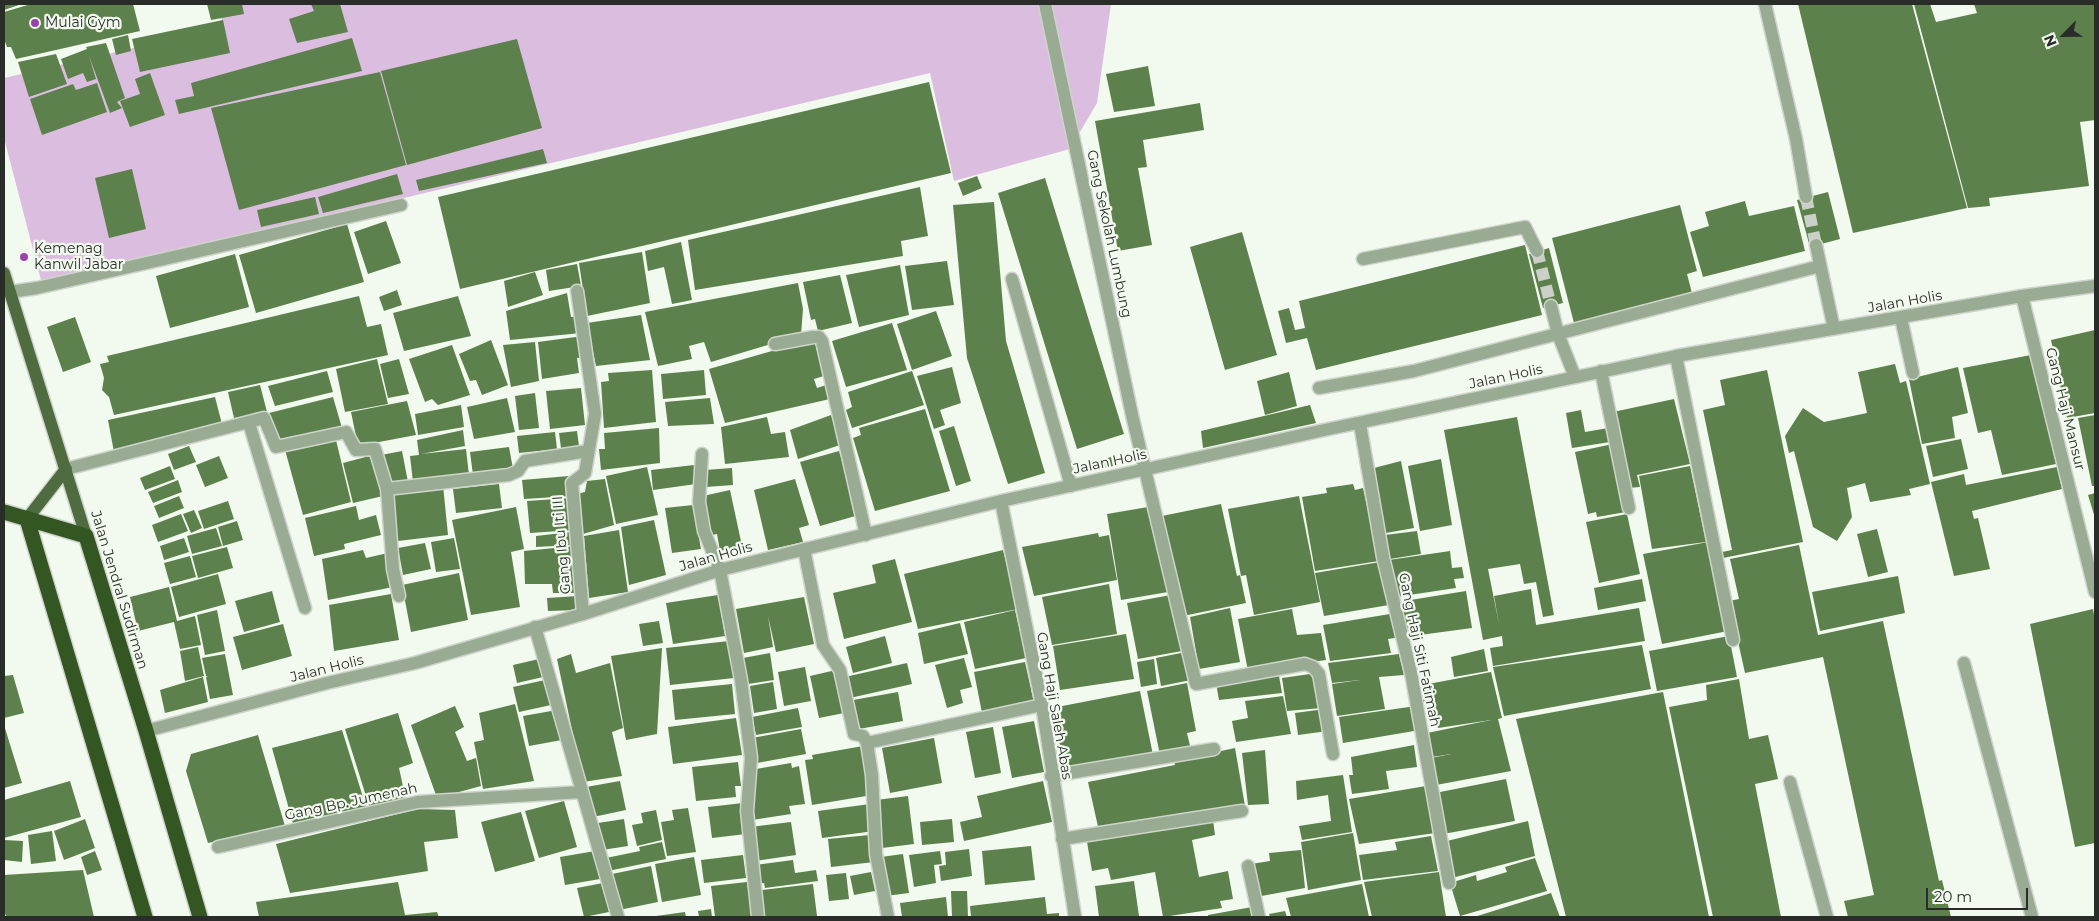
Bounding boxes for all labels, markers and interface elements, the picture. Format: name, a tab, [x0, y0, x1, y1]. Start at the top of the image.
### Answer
north arrow	[2039, 10, 2089, 60]
place label: Mulai Gym	[45, 15, 121, 31]
marker: Mulai Gym	[29, 17, 41, 29]
text: N	[2040, 32, 2061, 50]
street label: Gang Sekolah Lumbung	[1083, 149, 1135, 319]
place label: Kemenag Kanwil Jabar	[34, 241, 123, 274]
marker: Kemenag Kanwil Jabar	[18, 251, 30, 263]
street label: Jalan Holis	[1867, 287, 1943, 317]
street label: Gang Haji Mansur	[2042, 346, 2088, 472]
street label: Jalan Holis	[1468, 361, 1544, 393]
street label: Jalan Holis	[1072, 446, 1148, 478]
street label: Gang Ibu Iti III	[549, 495, 575, 595]
street label: Jalan Jendral Sudirman	[87, 509, 151, 671]
street label: Jalan Holis	[678, 539, 754, 575]
street label: Gang Haji Siti Fatimah	[1394, 571, 1444, 729]
street label: Gang Haji Saleh Abas	[1033, 631, 1075, 781]
street label: Jalan Holis	[289, 652, 365, 686]
street label: Gang Bp. Jumenah	[283, 780, 419, 824]
scale bar	[1929, 878, 2032, 910]
text: 20 m	[1934, 887, 1972, 906]

